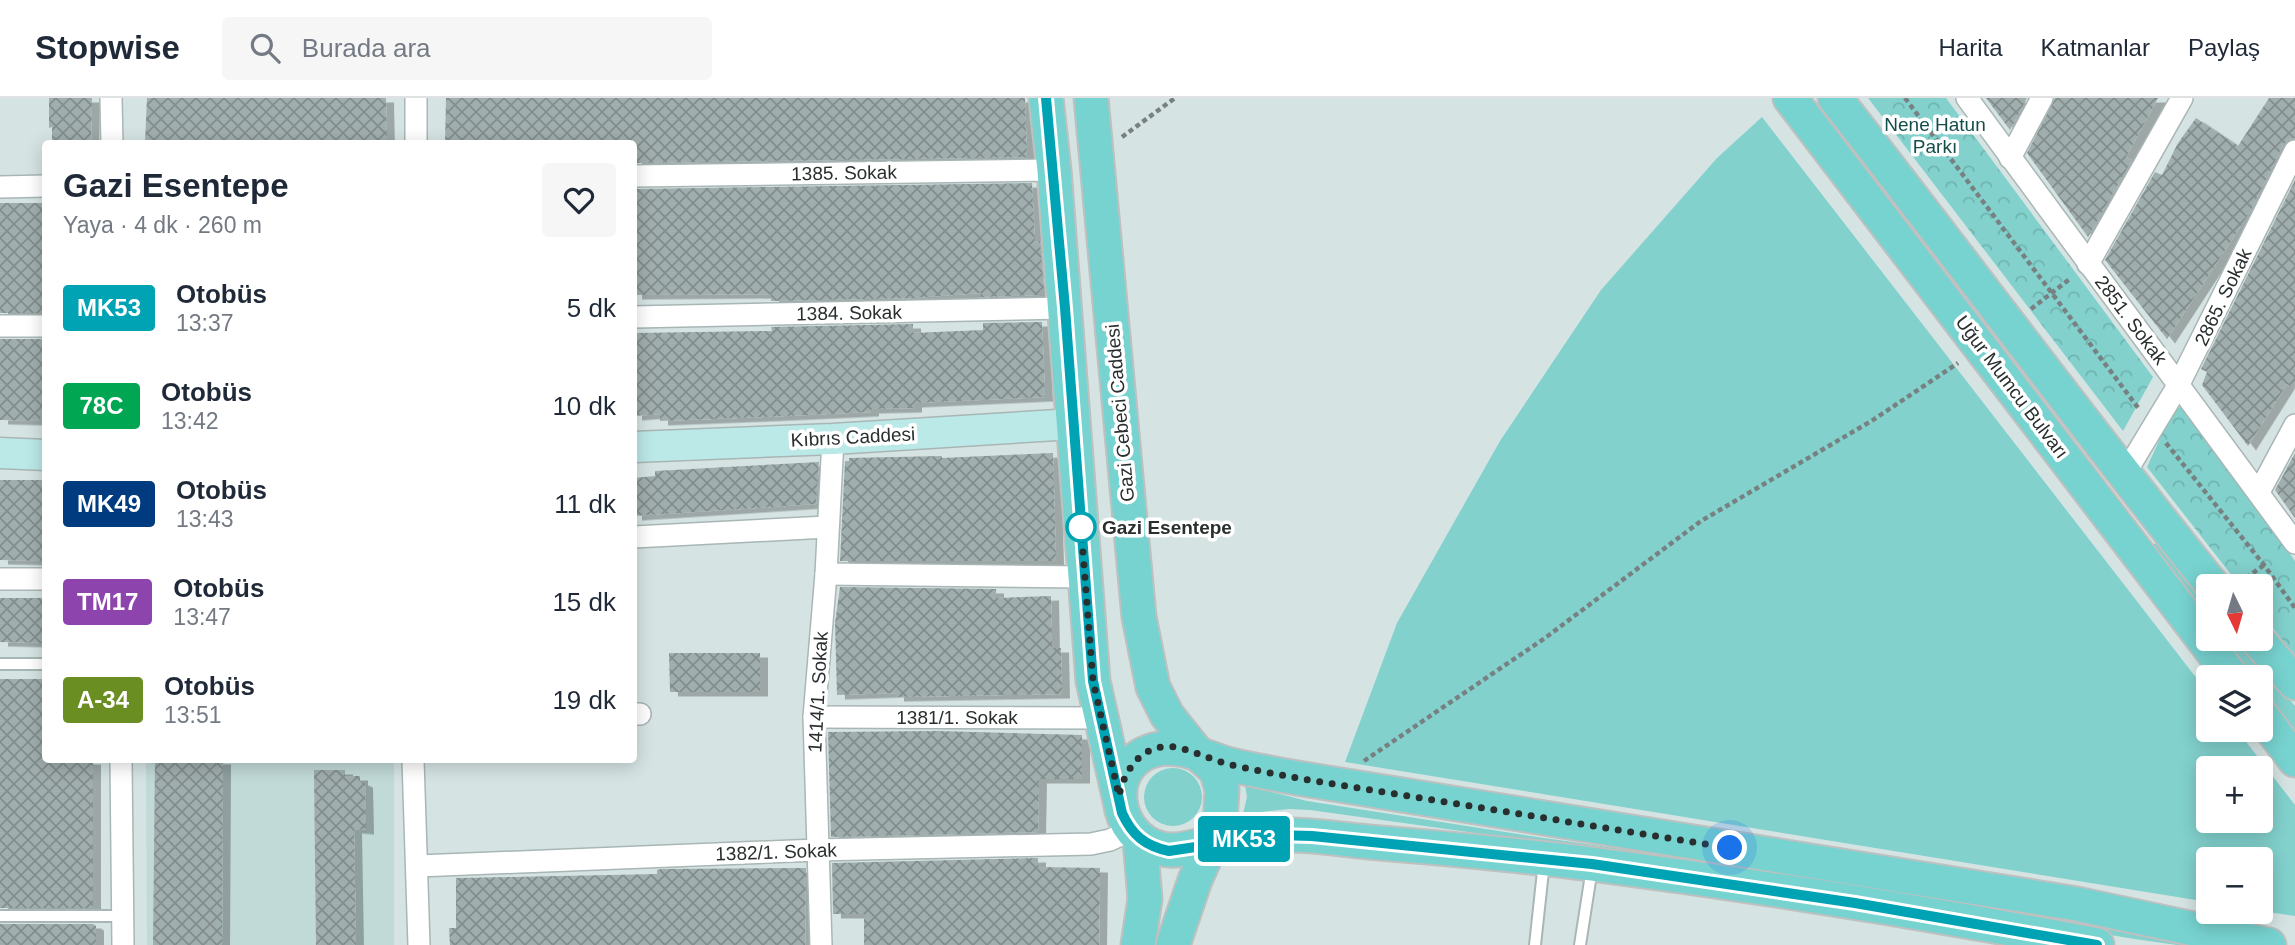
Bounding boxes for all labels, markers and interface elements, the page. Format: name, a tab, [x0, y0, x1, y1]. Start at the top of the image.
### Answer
search box	[222, 17, 712, 80]
text: Stopwise	[35, 29, 180, 66]
icon: search	[246, 29, 284, 67]
text: Burada ara	[302, 33, 431, 63]
text: Harita	[1939, 34, 2003, 61]
text: Katmanlar	[2041, 34, 2150, 61]
text: Paylaş	[2188, 34, 2260, 61]
park label: Nene Hatun Parkı	[1884, 114, 1986, 157]
street label: 1385. Sokak	[791, 162, 897, 184]
button: heart	[542, 163, 616, 237]
text: Gazi Esentepe	[63, 167, 289, 204]
text: Yaya · 4 dk · 260 m	[63, 212, 262, 238]
street label: 2865. Sokak	[2190, 244, 2256, 349]
street label: 2851. Sokak	[2091, 271, 2171, 369]
text: Otobüs	[176, 279, 267, 309]
text: 5 dk	[567, 293, 616, 323]
text: MK53	[77, 294, 141, 321]
street label: 1384. Sokak	[796, 302, 902, 324]
text: 13:37	[176, 310, 234, 336]
street label: Uğur Mumcu Bulvarı	[1952, 312, 2072, 462]
street label: Gazi Cebeci Caddesi	[1102, 323, 1138, 503]
text: Otobüs	[161, 377, 252, 407]
text: 10 dk	[552, 391, 616, 421]
text: 78C	[79, 392, 124, 419]
text: 13:42	[161, 408, 219, 434]
street label: Kıbrıs Caddesi	[790, 423, 916, 451]
text: Otobüs	[176, 475, 267, 505]
text: 11 dk	[554, 489, 616, 519]
text: MK49	[77, 490, 141, 517]
text: 13:43	[176, 506, 234, 532]
marker: Gazi Esentepe	[1066, 512, 1096, 542]
place label: Gazi Esentepe	[1102, 517, 1232, 538]
text: Otobüs	[173, 573, 264, 603]
north arrow	[2196, 574, 2273, 651]
map controls	[2196, 574, 2273, 924]
text: 15 dk	[552, 587, 616, 617]
text: TM17	[77, 588, 138, 615]
text: 13:47	[173, 604, 231, 630]
street label: 1414/1. Sokak	[804, 630, 832, 753]
button: layers	[2196, 665, 2273, 742]
text: Otobüs	[164, 671, 255, 701]
text: 19 dk	[552, 685, 616, 715]
text: A-34	[77, 686, 129, 713]
text: 13:51	[164, 702, 222, 728]
street label: 1381/1. Sokak	[896, 707, 1018, 728]
button: +	[2196, 756, 2273, 833]
line badge: MK53	[1195, 816, 1293, 862]
text: MK53	[1212, 825, 1276, 852]
your location	[1712, 830, 1747, 865]
street label: 1382/1. Sokak	[715, 839, 838, 865]
button: −	[2196, 847, 2273, 924]

